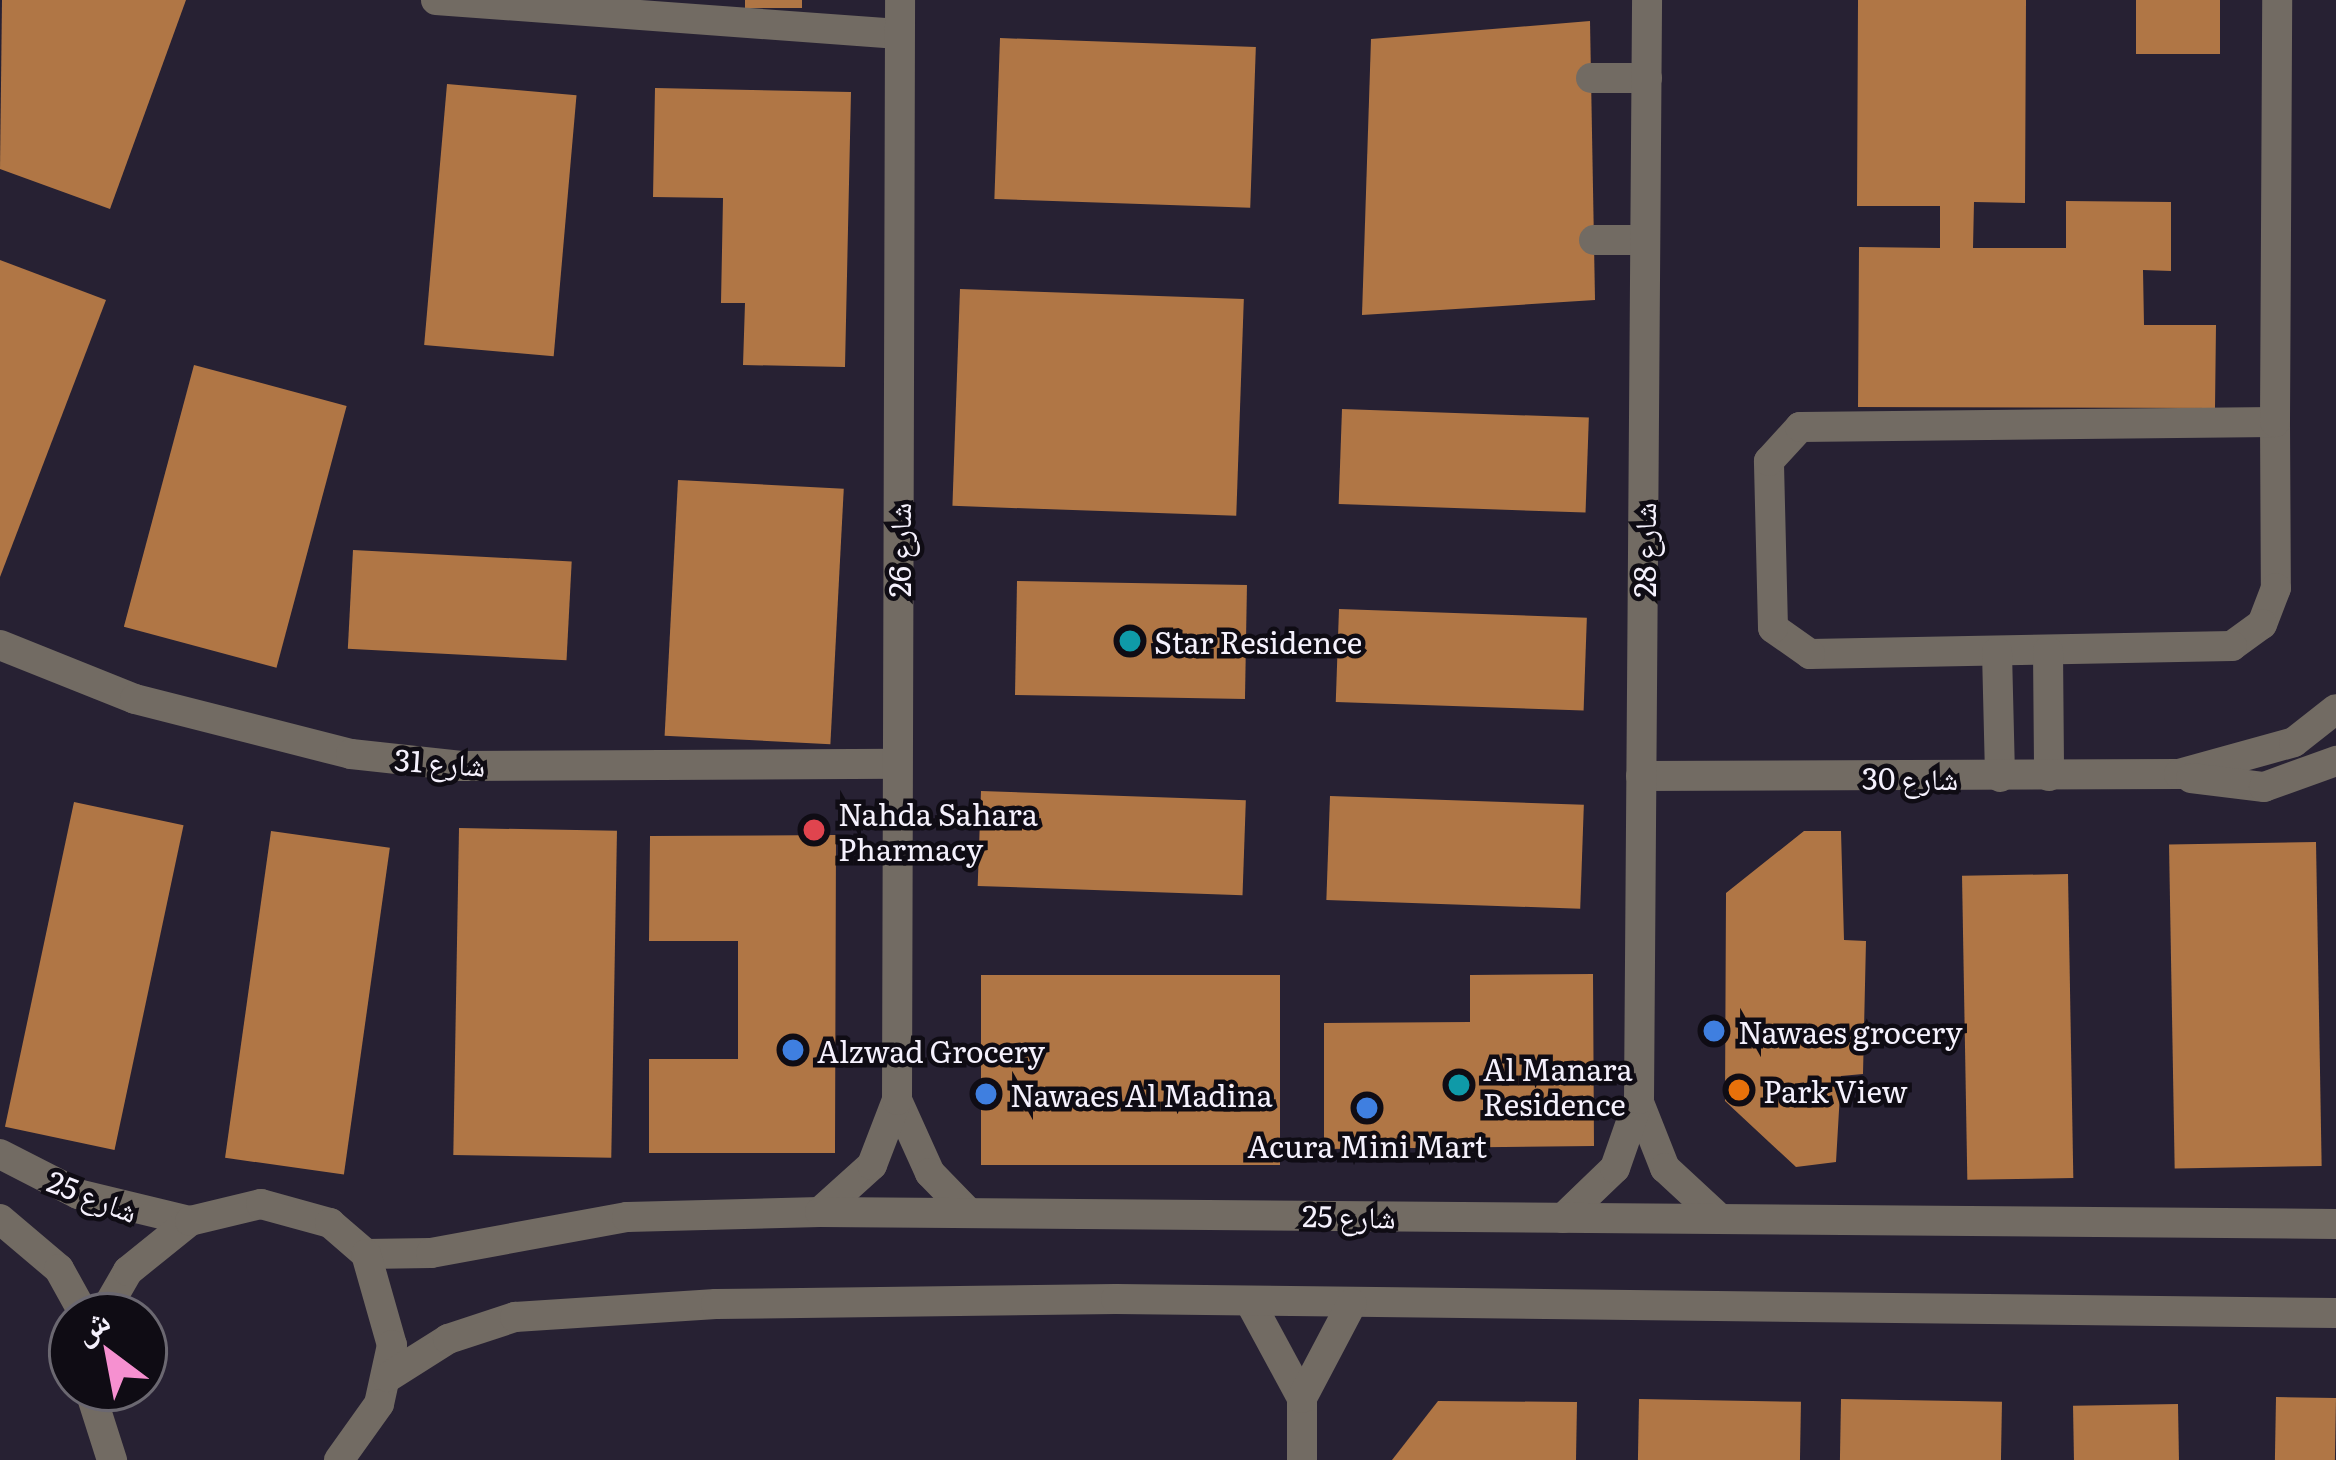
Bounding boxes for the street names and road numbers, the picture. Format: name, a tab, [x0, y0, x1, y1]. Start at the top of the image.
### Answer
street label: شارع 26	[880, 503, 916, 597]
street label: شارع 28	[1625, 503, 1661, 597]
street label: شارع 31	[393, 740, 487, 782]
street label: شارع 30	[1862, 759, 1958, 795]
street label: شارع 25	[43, 1161, 143, 1229]
street label: شارع 25	[1302, 1196, 1396, 1234]

